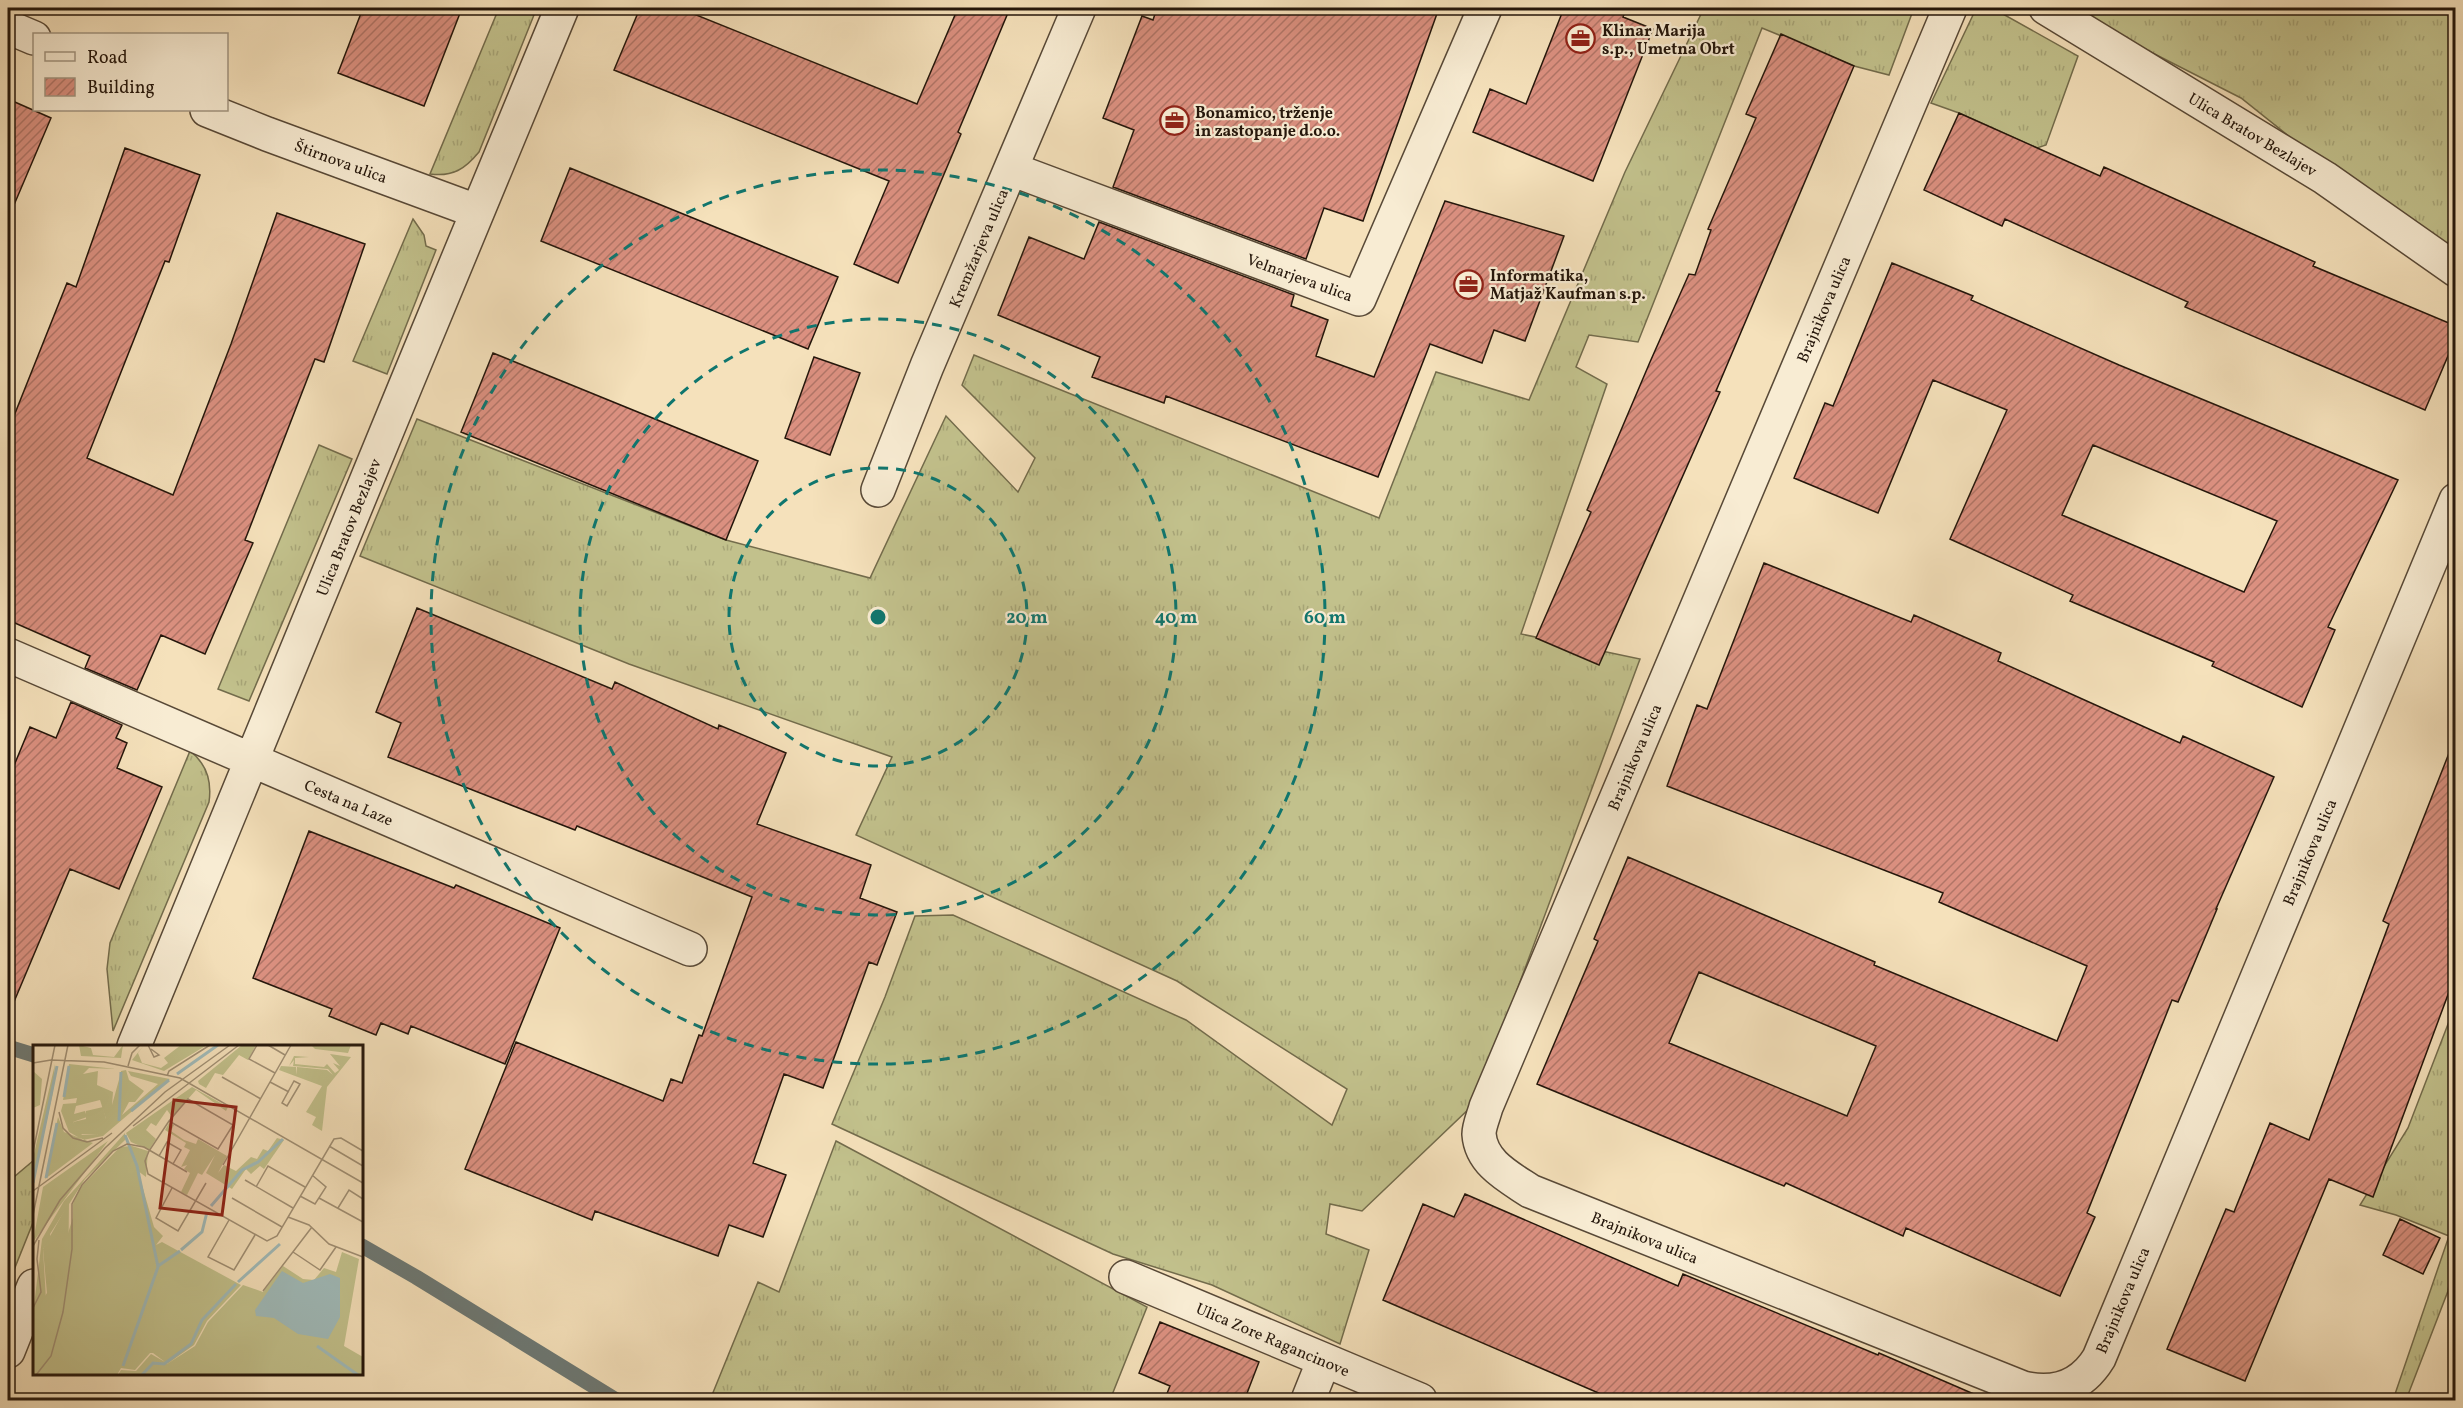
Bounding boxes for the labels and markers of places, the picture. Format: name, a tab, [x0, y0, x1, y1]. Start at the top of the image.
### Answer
place label: Klinar Marija s.p., Umetna Obrt	[1602, 21, 1735, 61]
office icon: Klinar Marija s.p., Umetna Obrt	[1565, 23, 1597, 55]
place label: Bonamico, trženje in zastopanje d.o.o.	[1195, 103, 1340, 143]
office icon: Bonamico, trženje in zastopanje d.o.o.	[1158, 105, 1190, 137]
place label: Informatika, Matjaž Kaufman s.p.	[1490, 266, 1646, 306]
office icon: Informatika, Matjaž Kaufman s.p.	[1453, 268, 1485, 300]
centre of rings	[868, 607, 888, 627]

